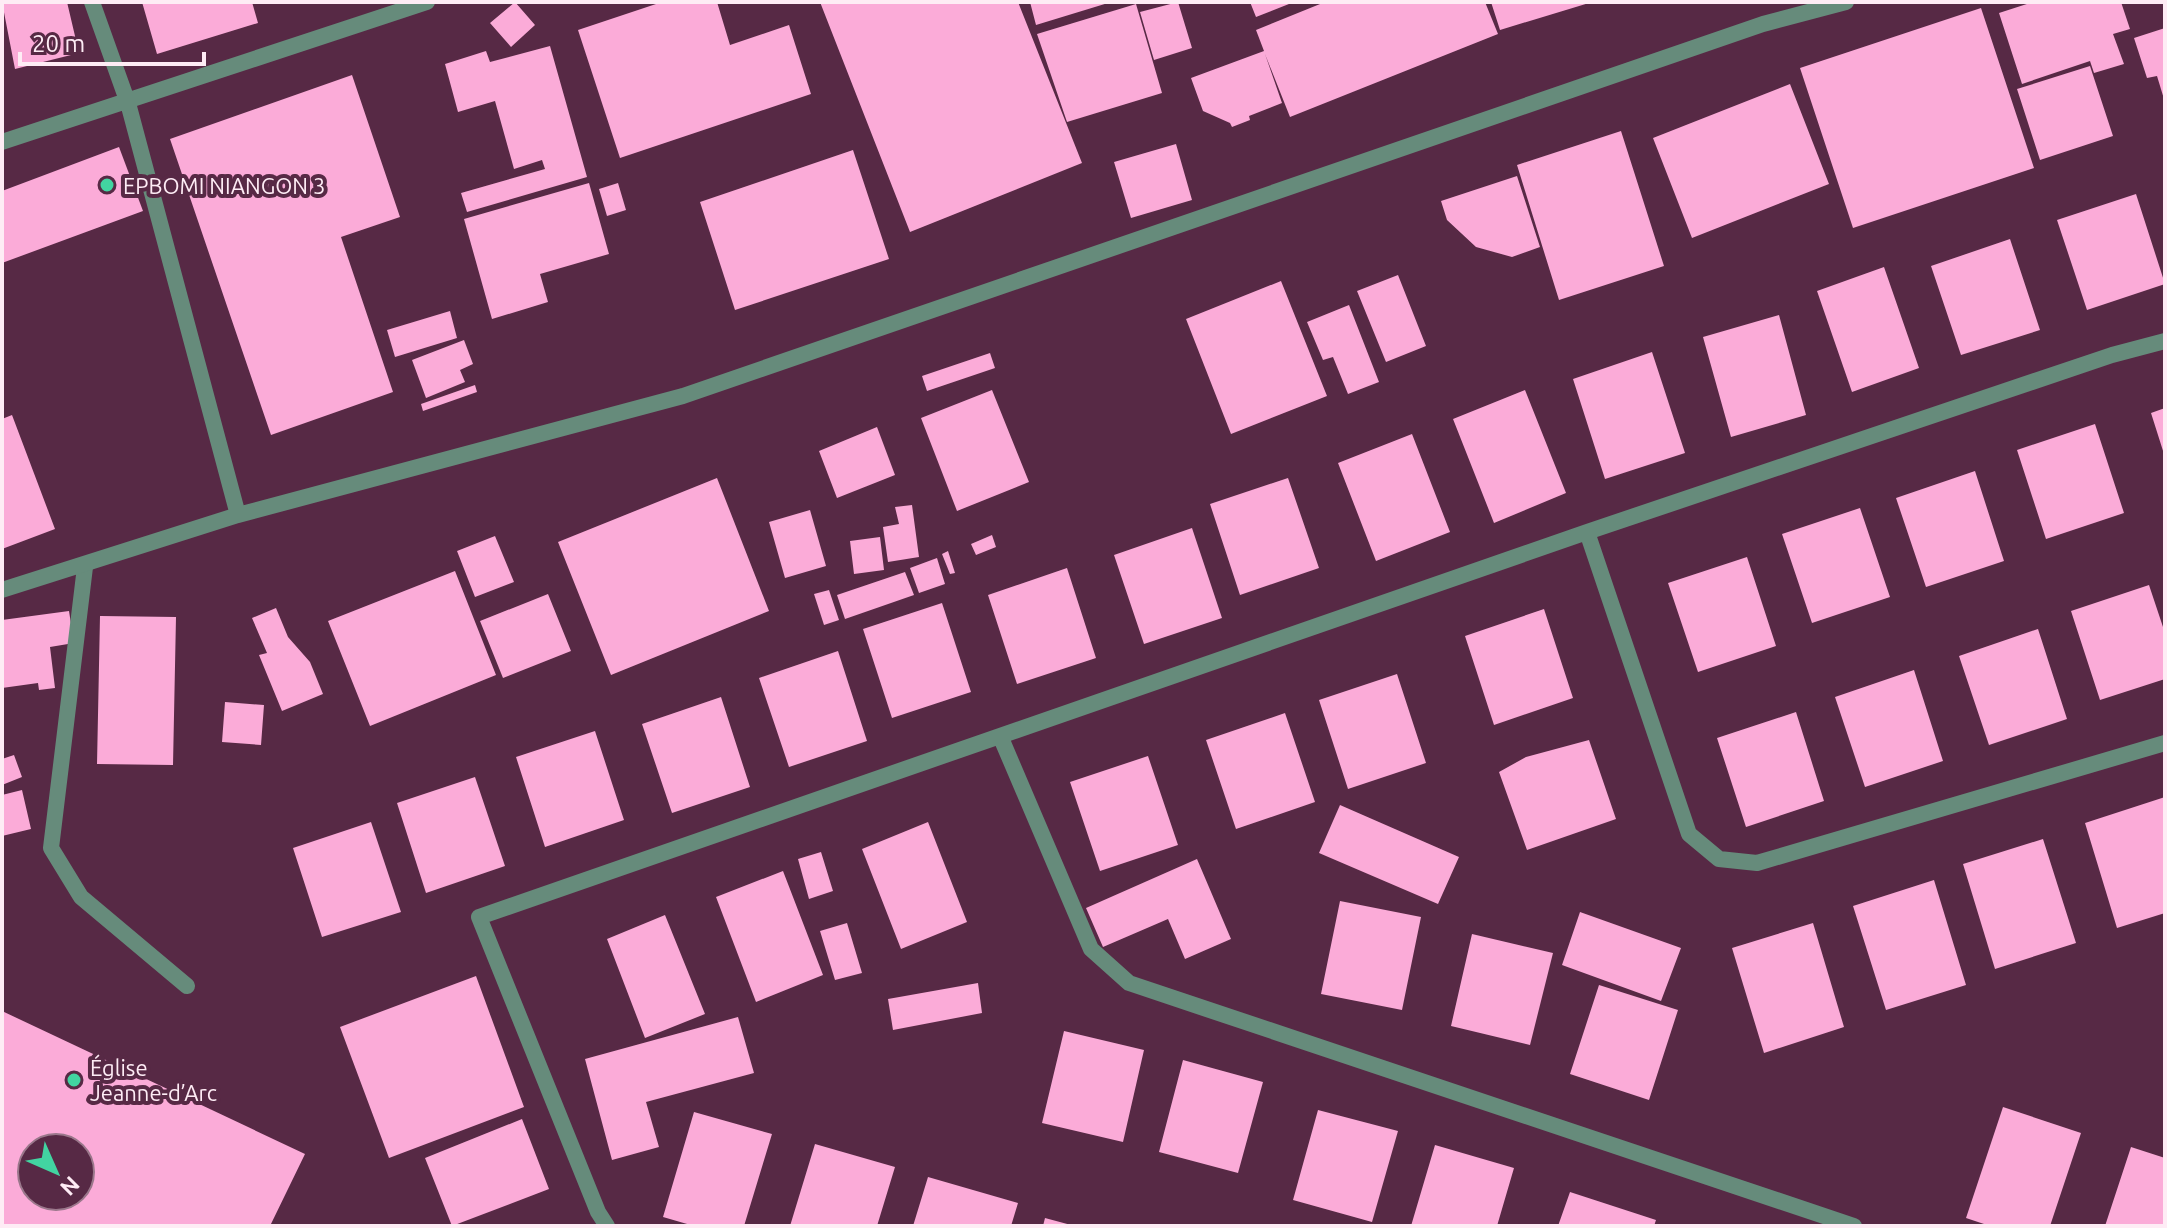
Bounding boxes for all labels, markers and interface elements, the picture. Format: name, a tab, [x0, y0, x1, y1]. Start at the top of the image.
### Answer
scale bar	[20, 16, 204, 66]
text: 20 m	[32, 30, 85, 57]
place label: EPBOMI NIANGON 3	[123, 173, 326, 198]
marker: EPBOMI NIANGON 3	[98, 176, 116, 194]
place label: Église Jeanne-d’Arc	[90, 1054, 217, 1105]
marker: Église Jeanne-d’Arc	[65, 1071, 83, 1089]
north arrow	[16, 1132, 96, 1212]
text: N	[56, 1172, 85, 1201]

